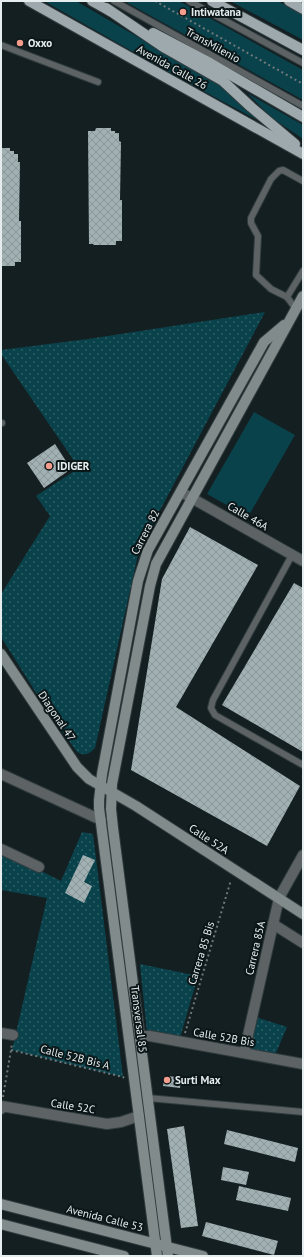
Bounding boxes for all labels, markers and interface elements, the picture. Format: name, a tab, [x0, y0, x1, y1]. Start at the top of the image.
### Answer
place label: Intiwatana	[191, 5, 241, 19]
marker: Intiwatana	[178, 7, 188, 17]
street label: TransMilenio	[183, 24, 243, 66]
place label: Oxxo	[28, 36, 52, 50]
marker: Oxxo	[15, 38, 25, 48]
street label: Avenida Calle 26	[134, 42, 210, 92]
place label: IDIGER	[57, 459, 90, 473]
marker: IDIGER	[44, 461, 54, 471]
street label: Calle 46A	[225, 499, 271, 534]
street label: Carrera 82	[128, 507, 162, 557]
street label: Diagonal 47	[35, 688, 79, 744]
street label: Calle 52A	[186, 821, 232, 857]
street label: Carrera 85 Bis	[185, 919, 217, 986]
street label: Carrera 85A	[242, 919, 268, 976]
street label: Transversal 85	[128, 985, 150, 1053]
street label: Calle 52B Bis	[192, 1025, 256, 1049]
street label: Calle 52B Bis A	[39, 1042, 112, 1073]
place label: Surti Max	[175, 1073, 221, 1087]
marker: Surti Max	[162, 1075, 172, 1085]
street label: Calle 52C	[50, 1096, 96, 1116]
street label: Avenida Calle 53	[65, 1202, 145, 1234]

